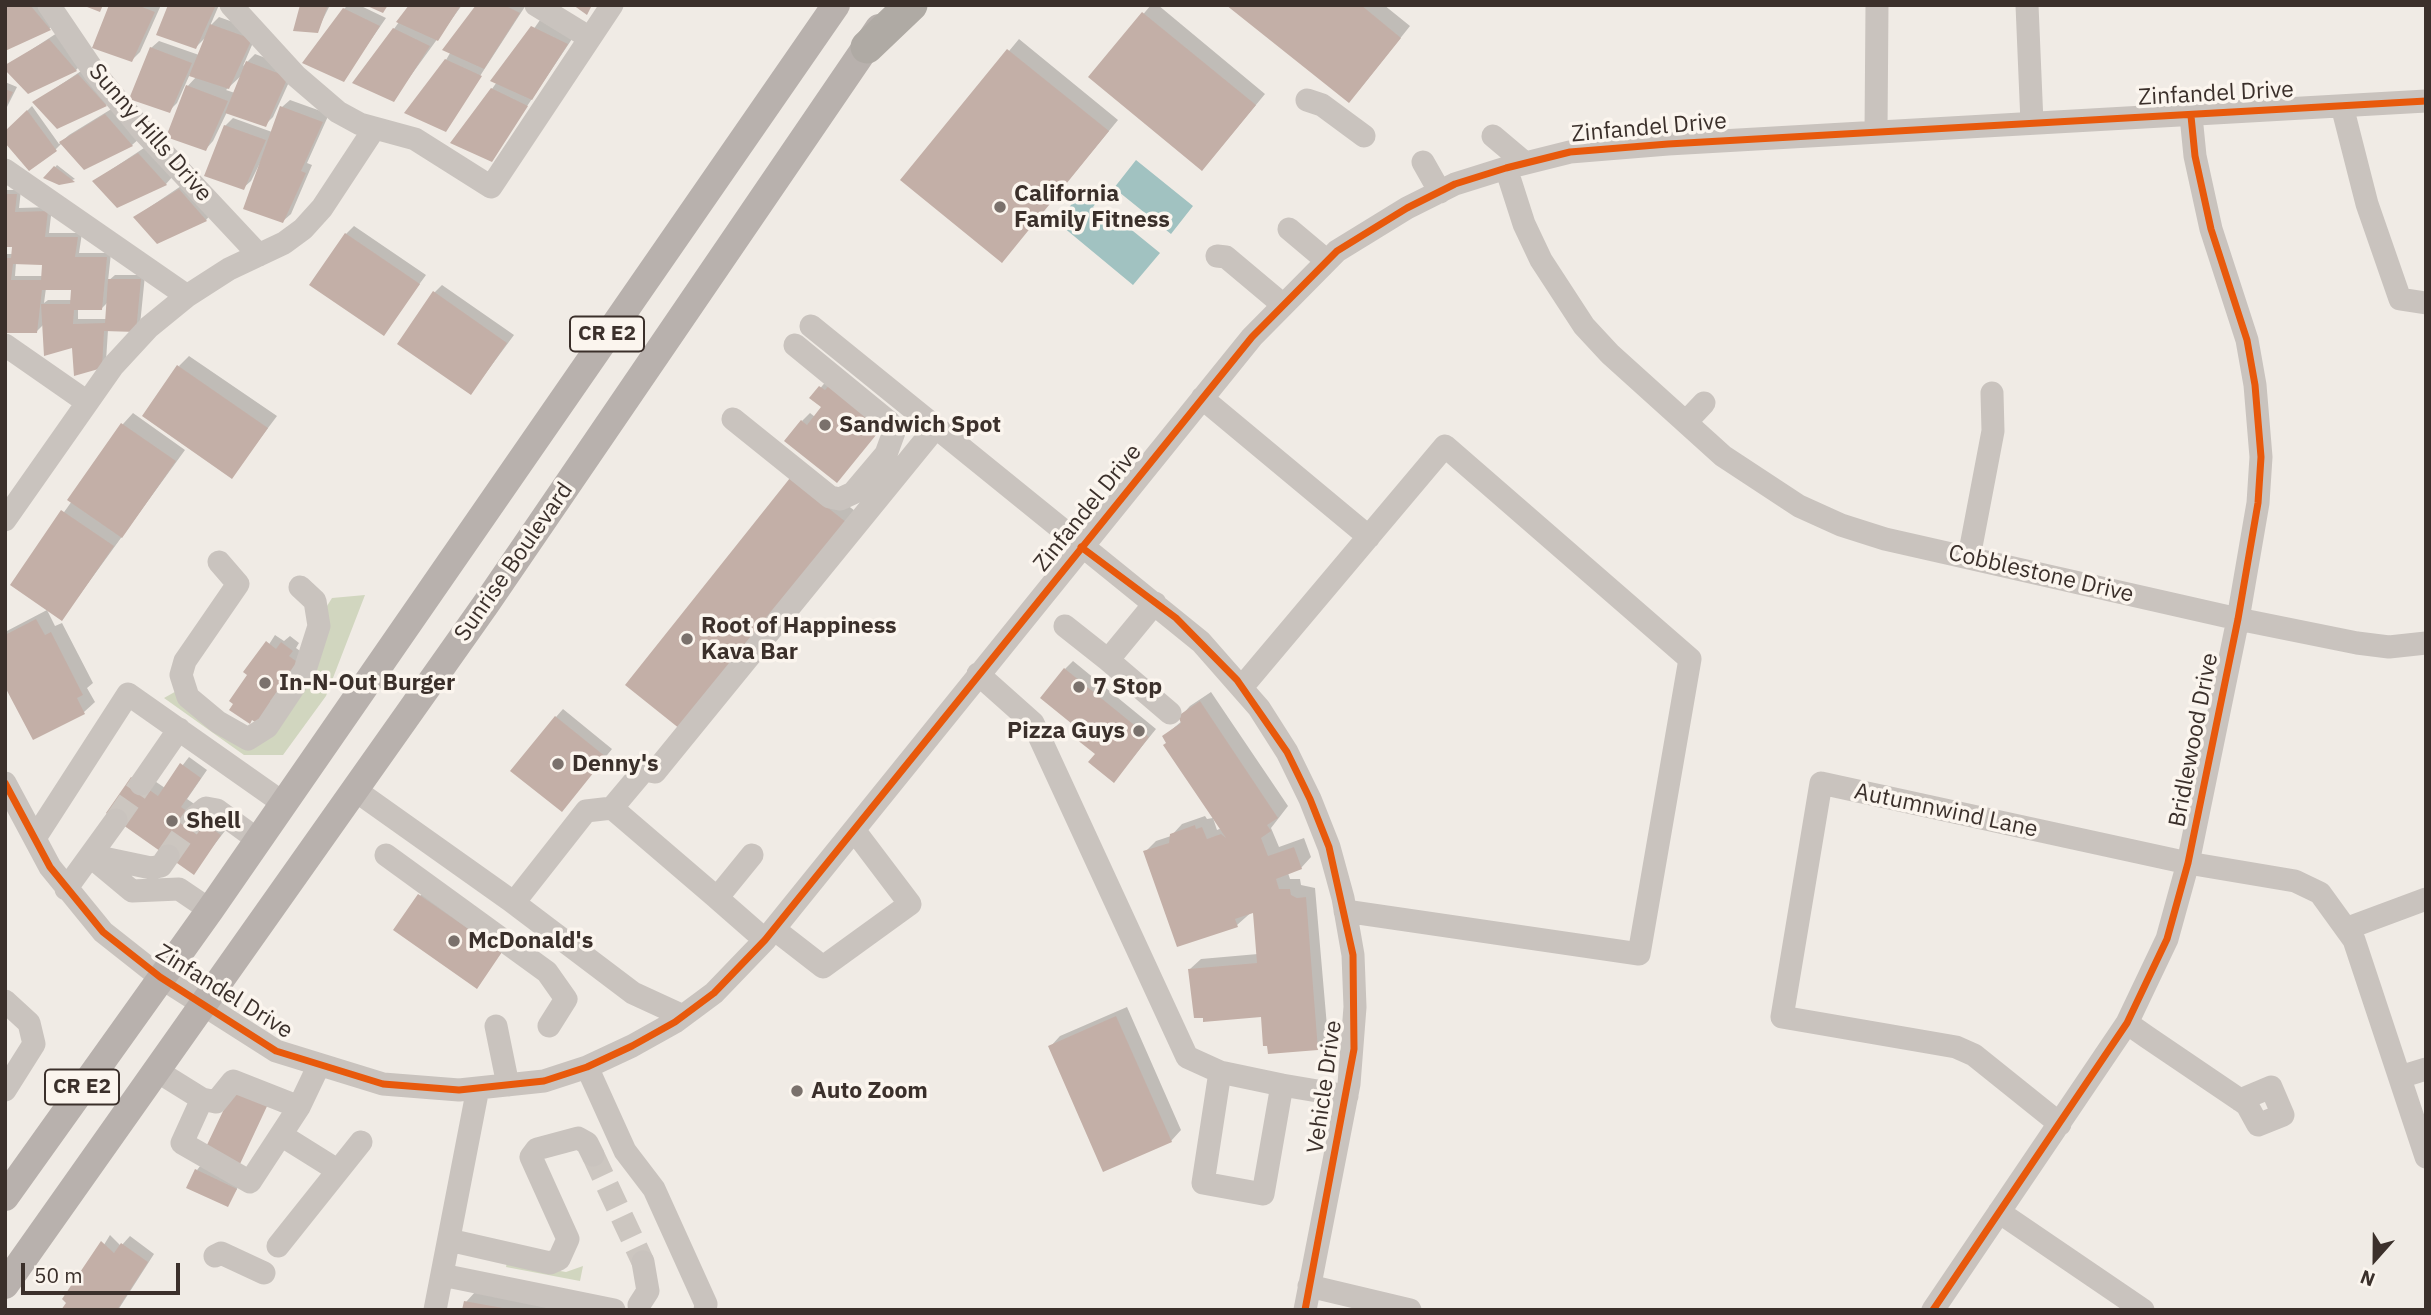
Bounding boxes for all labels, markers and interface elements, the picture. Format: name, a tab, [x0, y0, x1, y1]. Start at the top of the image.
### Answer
street label: Sunny Hills Drive	[83, 58, 217, 208]
street label: Zinfandel Drive	[2137, 76, 2295, 112]
street label: Zinfandel Drive	[1570, 107, 1728, 149]
place label: California Family Fitness	[1014, 180, 1170, 234]
marker: California Family Fitness	[992, 199, 1008, 215]
road number: CR E2	[570, 316, 644, 352]
place label: Sandwich Spot	[839, 411, 1001, 439]
marker: Sandwich Spot	[817, 417, 833, 433]
street label: Zinfandel Drive	[1028, 439, 1148, 577]
street label: Sunrise Boulevard	[449, 477, 579, 647]
street label: Cobblestone Drive	[1946, 539, 2136, 609]
place label: Root of Happiness Kava Bar	[701, 612, 897, 666]
marker: Root of Happiness Kava Bar	[679, 631, 695, 647]
street label: Bridlewood Drive	[2164, 651, 2224, 829]
place label: In-N-Out Burger	[279, 669, 455, 697]
place label: 7 Stop	[1093, 673, 1162, 701]
marker: In-N-Out Burger	[257, 675, 273, 691]
marker: 7 Stop	[1071, 679, 1087, 695]
place label: Pizza Guys	[1007, 717, 1125, 745]
marker: Pizza Guys	[1131, 723, 1147, 739]
place label: Denny's	[572, 750, 659, 778]
marker: Denny's	[550, 756, 566, 772]
street label: Autumnwind Lane	[1852, 778, 2040, 844]
place label: Shell	[186, 807, 241, 835]
marker: Shell	[164, 813, 180, 829]
place label: McDonald's	[468, 927, 593, 955]
marker: McDonald's	[446, 933, 462, 949]
street label: Zinfandel Drive	[151, 939, 297, 1045]
street label: Vehicle Drive	[1302, 1019, 1348, 1155]
road number: CR E2	[45, 1070, 119, 1104]
place label: Auto Zoom	[811, 1077, 928, 1105]
marker: Auto Zoom	[789, 1083, 805, 1099]
north arrow	[2340, 1224, 2410, 1294]
scale bar	[24, 1248, 184, 1292]
text: 50 m	[34, 1261, 83, 1289]
text: N	[2357, 1265, 2378, 1292]

